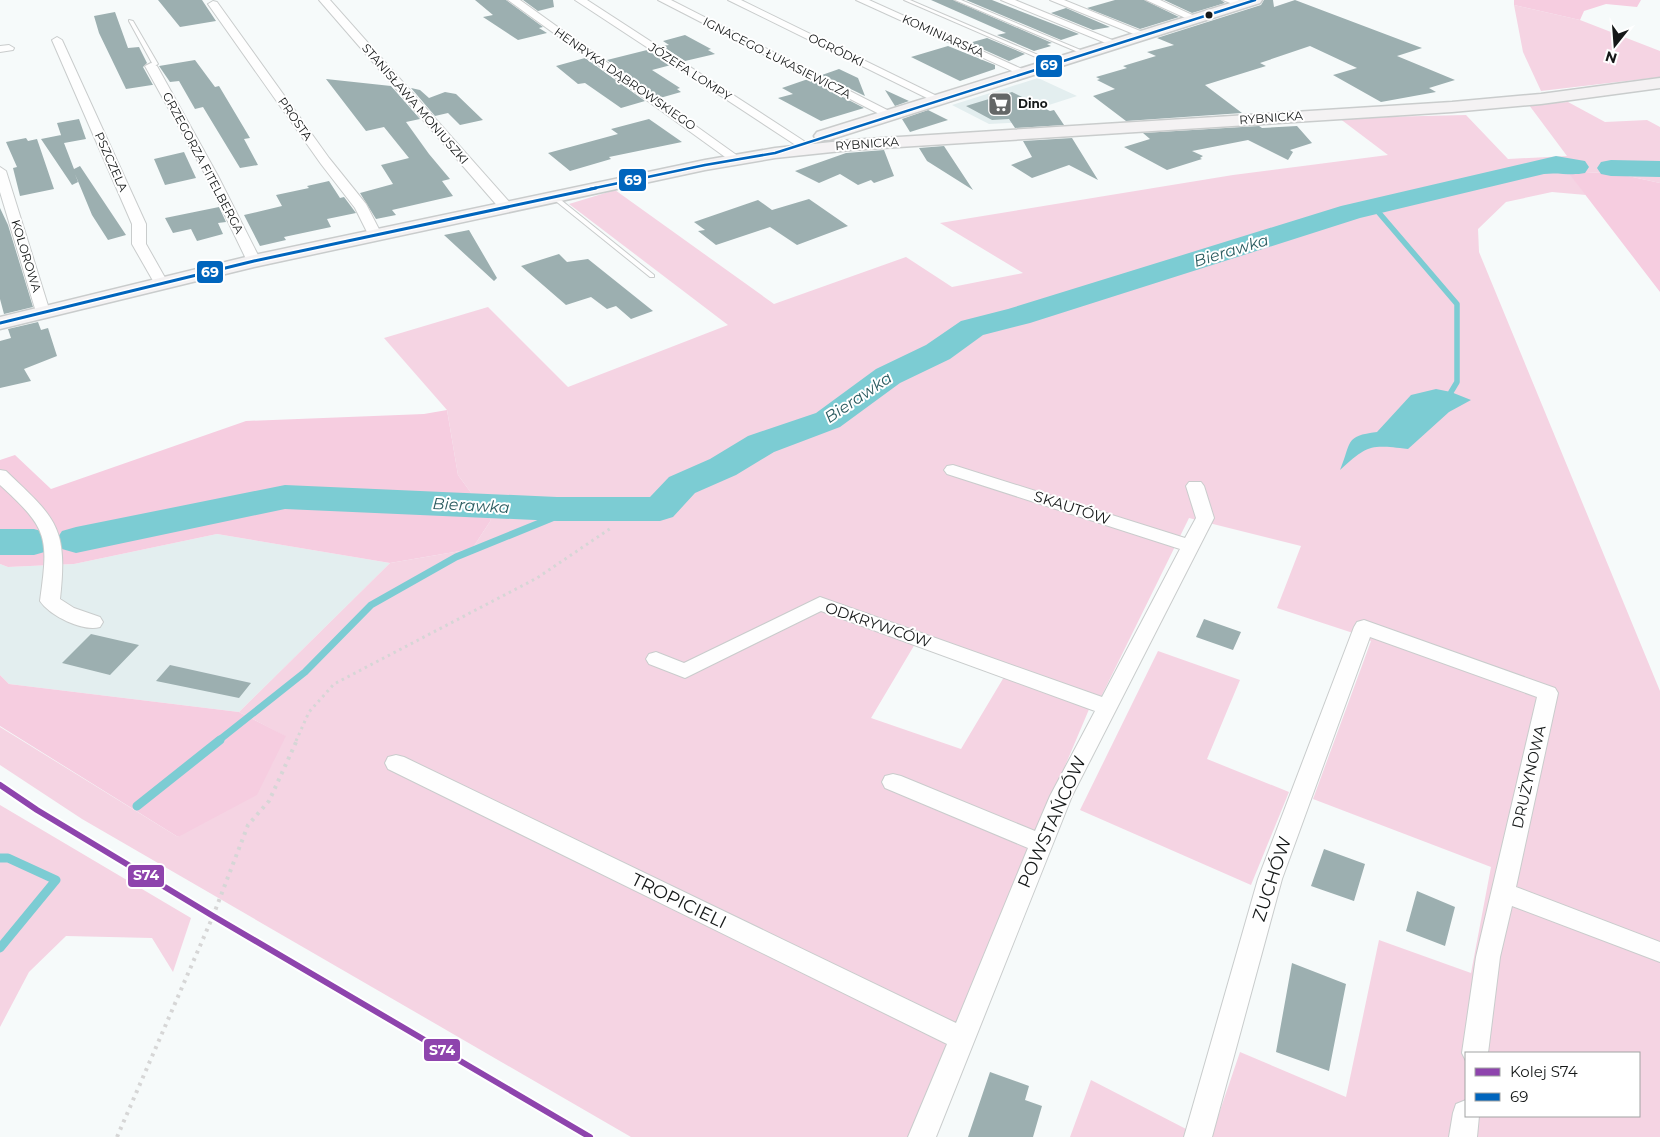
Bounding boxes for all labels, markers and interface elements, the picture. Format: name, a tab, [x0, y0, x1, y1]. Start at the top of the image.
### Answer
unlabelled marker	[1204, 10, 1214, 20]
street label: KOMINIARSKA	[900, 11, 987, 60]
street label: IGNACEGO ŁUKASIEWICZA	[701, 14, 854, 102]
north arrow	[1590, 20, 1640, 70]
street label: HENRYKA DĄBROWSKIEGO	[552, 24, 699, 133]
street label: OGRÓDKI	[806, 30, 867, 69]
street label: JÓZEFA LOMPY	[645, 39, 735, 104]
street label: STANISŁAWA MONIUSZKI	[359, 40, 472, 167]
text: N	[1603, 47, 1619, 68]
line badge: 69	[1035, 54, 1063, 78]
text: 69	[1040, 56, 1058, 74]
street label: GRZEGORZA FITELBERGA	[160, 89, 247, 236]
supermarket icon: Dino	[987, 91, 1013, 117]
street label: PROSTA	[275, 94, 316, 144]
place label: Dino	[1018, 96, 1048, 111]
street label: RYBNICKA	[1239, 108, 1304, 127]
street label: PSZCZELA	[92, 130, 131, 194]
street label: RYBNICKA	[835, 134, 900, 153]
line badge: 69	[618, 168, 647, 192]
text: 69	[624, 171, 642, 189]
street label: KOLOROWA	[8, 218, 45, 294]
water label: Bierawka	[1191, 230, 1271, 271]
line badge: 69	[196, 260, 224, 284]
text: 69	[201, 263, 219, 281]
water label: Bierawka	[821, 368, 896, 427]
street label: SKAUTÓW	[1032, 486, 1113, 529]
water label: Bierawka	[432, 494, 510, 517]
street label: ODKRYWCÓW	[823, 597, 934, 652]
street label: DRUŻYNOWA	[1507, 723, 1550, 830]
street label: POWSTAŃCÓW	[1013, 753, 1091, 891]
street label: ZUCHÓW	[1248, 834, 1296, 924]
line badge: S74	[127, 864, 165, 888]
text: S74	[133, 866, 159, 884]
street label: TROPICIELI	[628, 869, 730, 933]
line badge: S74	[423, 1038, 461, 1062]
text: S74	[429, 1041, 455, 1059]
legend	[1465, 1052, 1640, 1117]
text: Kolej S74	[1510, 1062, 1578, 1081]
text: 69	[1510, 1087, 1528, 1106]

